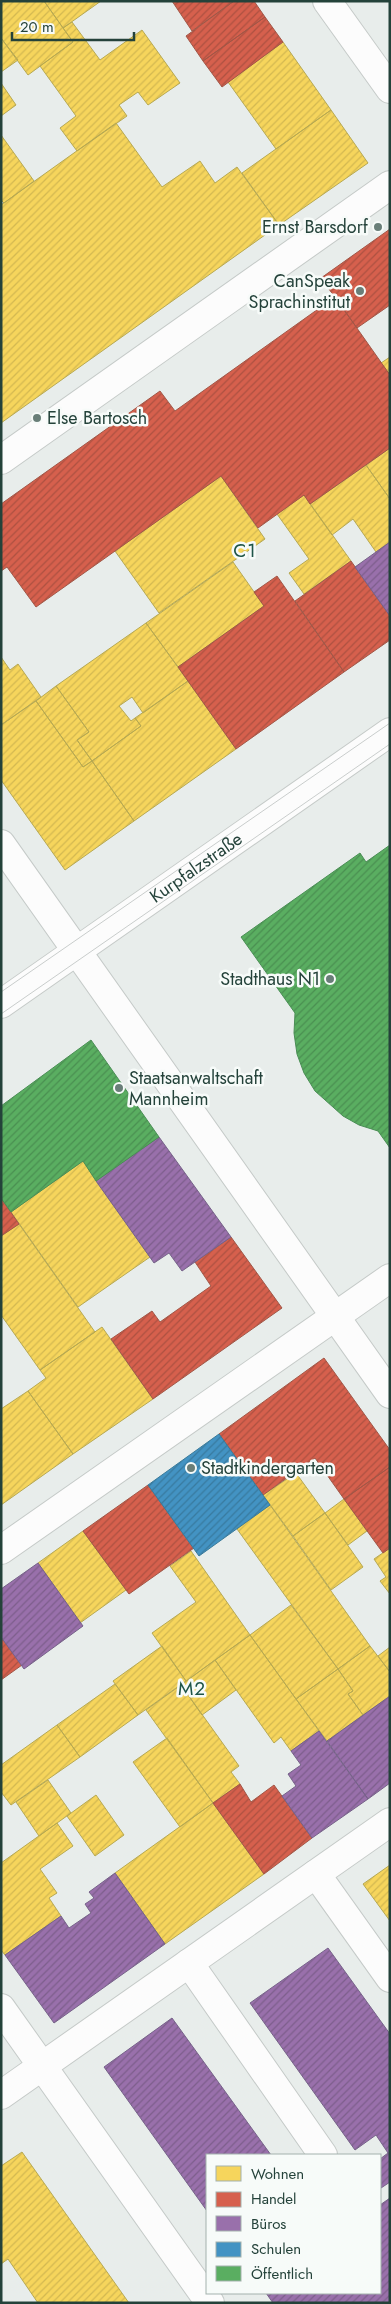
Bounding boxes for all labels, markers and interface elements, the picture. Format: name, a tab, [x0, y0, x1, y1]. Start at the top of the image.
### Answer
scale bar	[12, 10, 135, 42]
text: 20 m	[20, 16, 54, 38]
place label: Ernst Barsdorf	[262, 214, 369, 240]
marker: Ernst Barsdorf	[372, 221, 384, 233]
place label: CanSpeak Sprachinstitut	[249, 268, 351, 315]
marker: CanSpeak Sprachinstitut	[354, 285, 366, 297]
place label: Else Bartosch	[47, 405, 147, 431]
marker: Else Bartosch	[31, 412, 43, 424]
district label: C1	[233, 537, 257, 564]
street label: Kurpfalzstraße	[144, 826, 248, 909]
place label: Stadthaus N1	[220, 966, 320, 992]
marker: Stadthaus N1	[324, 973, 336, 985]
place label: Staatsanwaltschaft Mannheim	[129, 1065, 264, 1112]
marker: Staatsanwaltschaft Mannheim	[113, 1082, 125, 1094]
place label: Stadtkindergarten	[201, 1455, 334, 1481]
marker: Stadtkindergarten	[185, 1462, 197, 1474]
district label: M2	[178, 1675, 206, 1702]
legend	[206, 2154, 381, 2294]
text: Wohnen	[251, 2163, 304, 2185]
text: Handel	[251, 2188, 297, 2210]
text: Büros	[251, 2213, 286, 2235]
text: Schulen	[251, 2238, 301, 2260]
text: Öffentlich	[251, 2263, 313, 2285]

